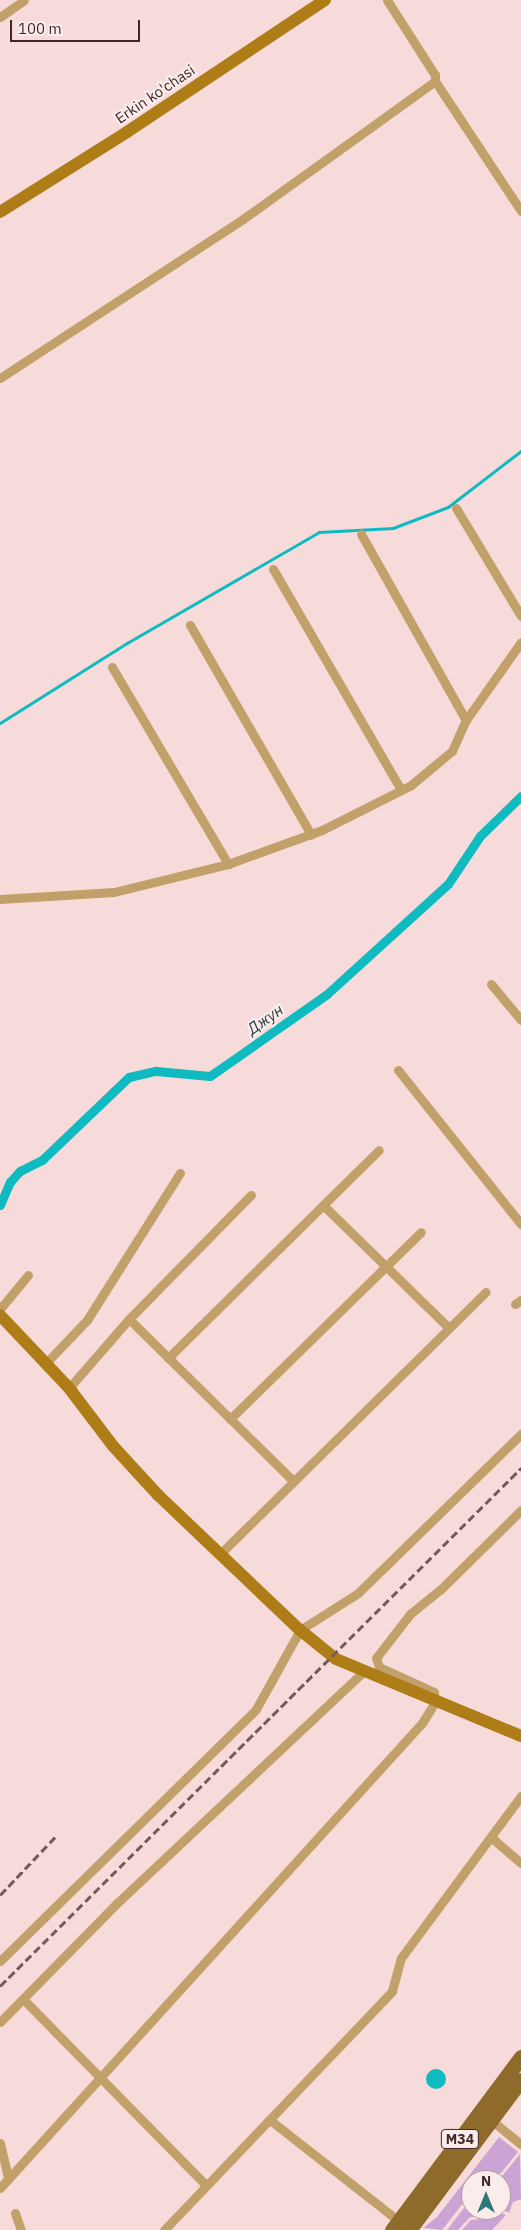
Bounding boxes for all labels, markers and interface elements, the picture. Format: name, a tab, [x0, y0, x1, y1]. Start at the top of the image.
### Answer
scale bar	[12, 10, 142, 42]
text: 100 m	[18, 19, 62, 38]
street label: Erkin ko'chasi	[112, 61, 198, 127]
water label: Джун	[243, 1000, 287, 1038]
road number: M34	[440, 2128, 480, 2150]
north arrow	[461, 2170, 511, 2220]
text: N	[481, 2172, 491, 2190]

